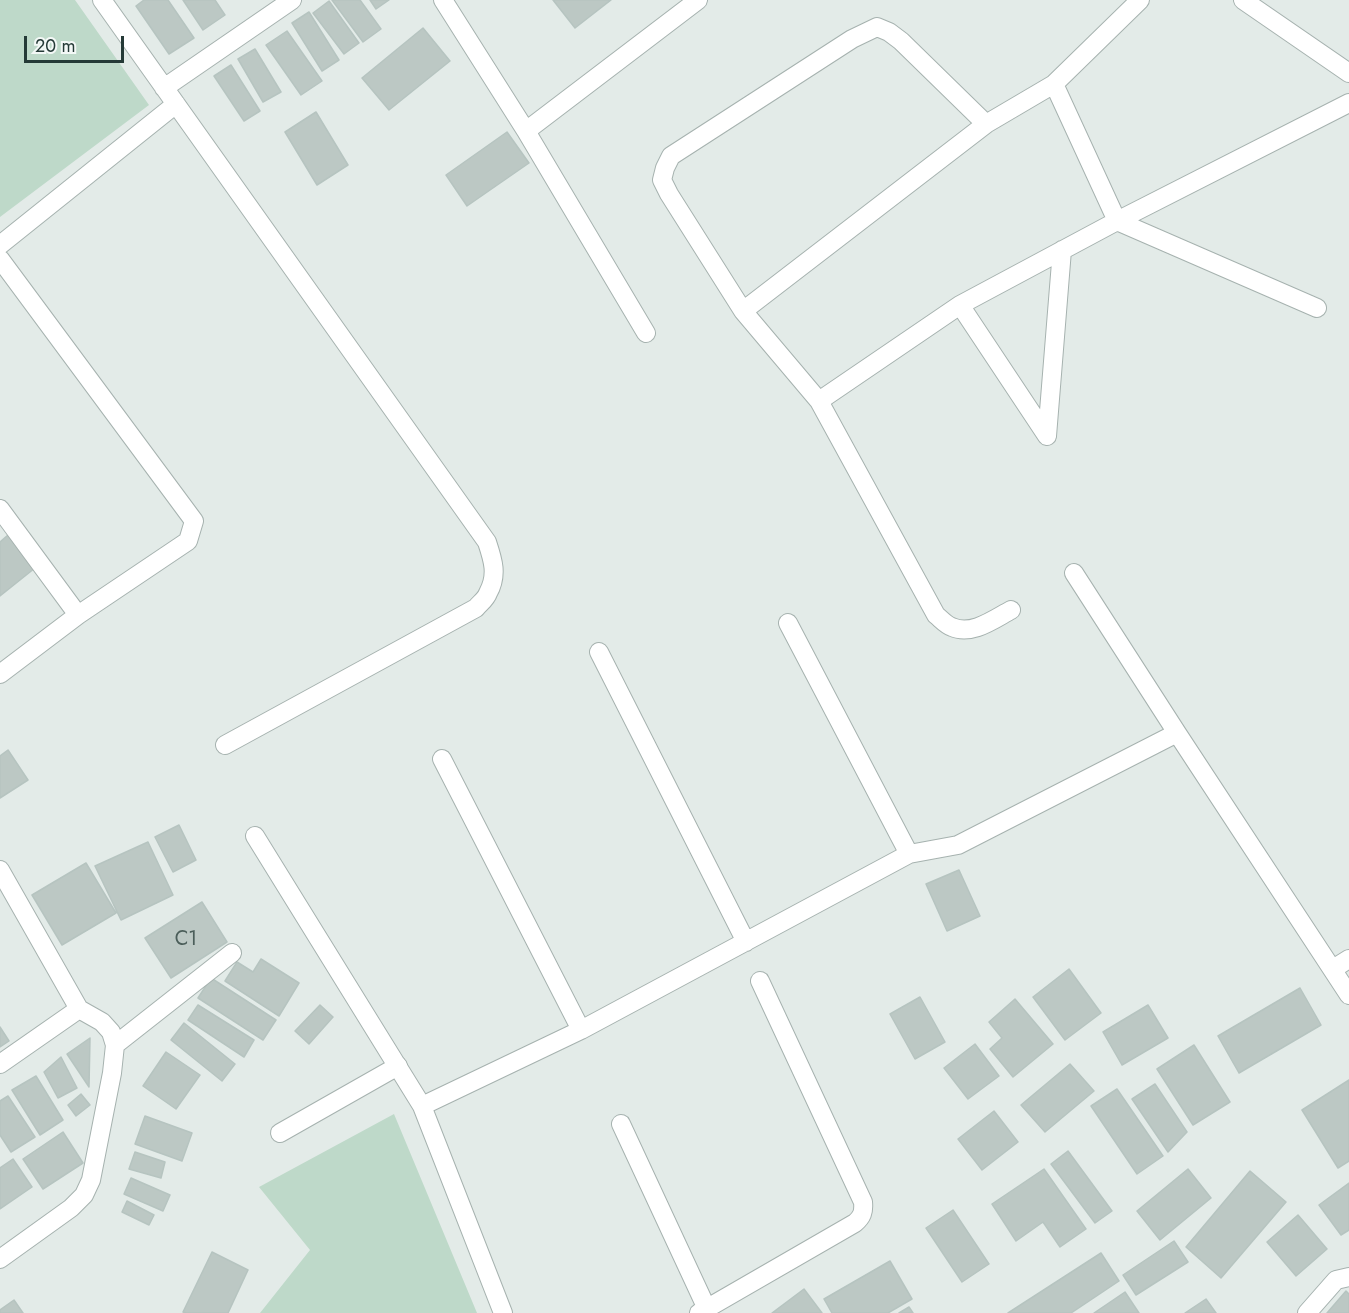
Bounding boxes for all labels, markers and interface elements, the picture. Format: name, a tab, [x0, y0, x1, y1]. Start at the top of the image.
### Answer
scale bar	[27, 24, 128, 62]
text: 20 m	[35, 33, 75, 59]
house number: C1	[175, 928, 197, 952]

